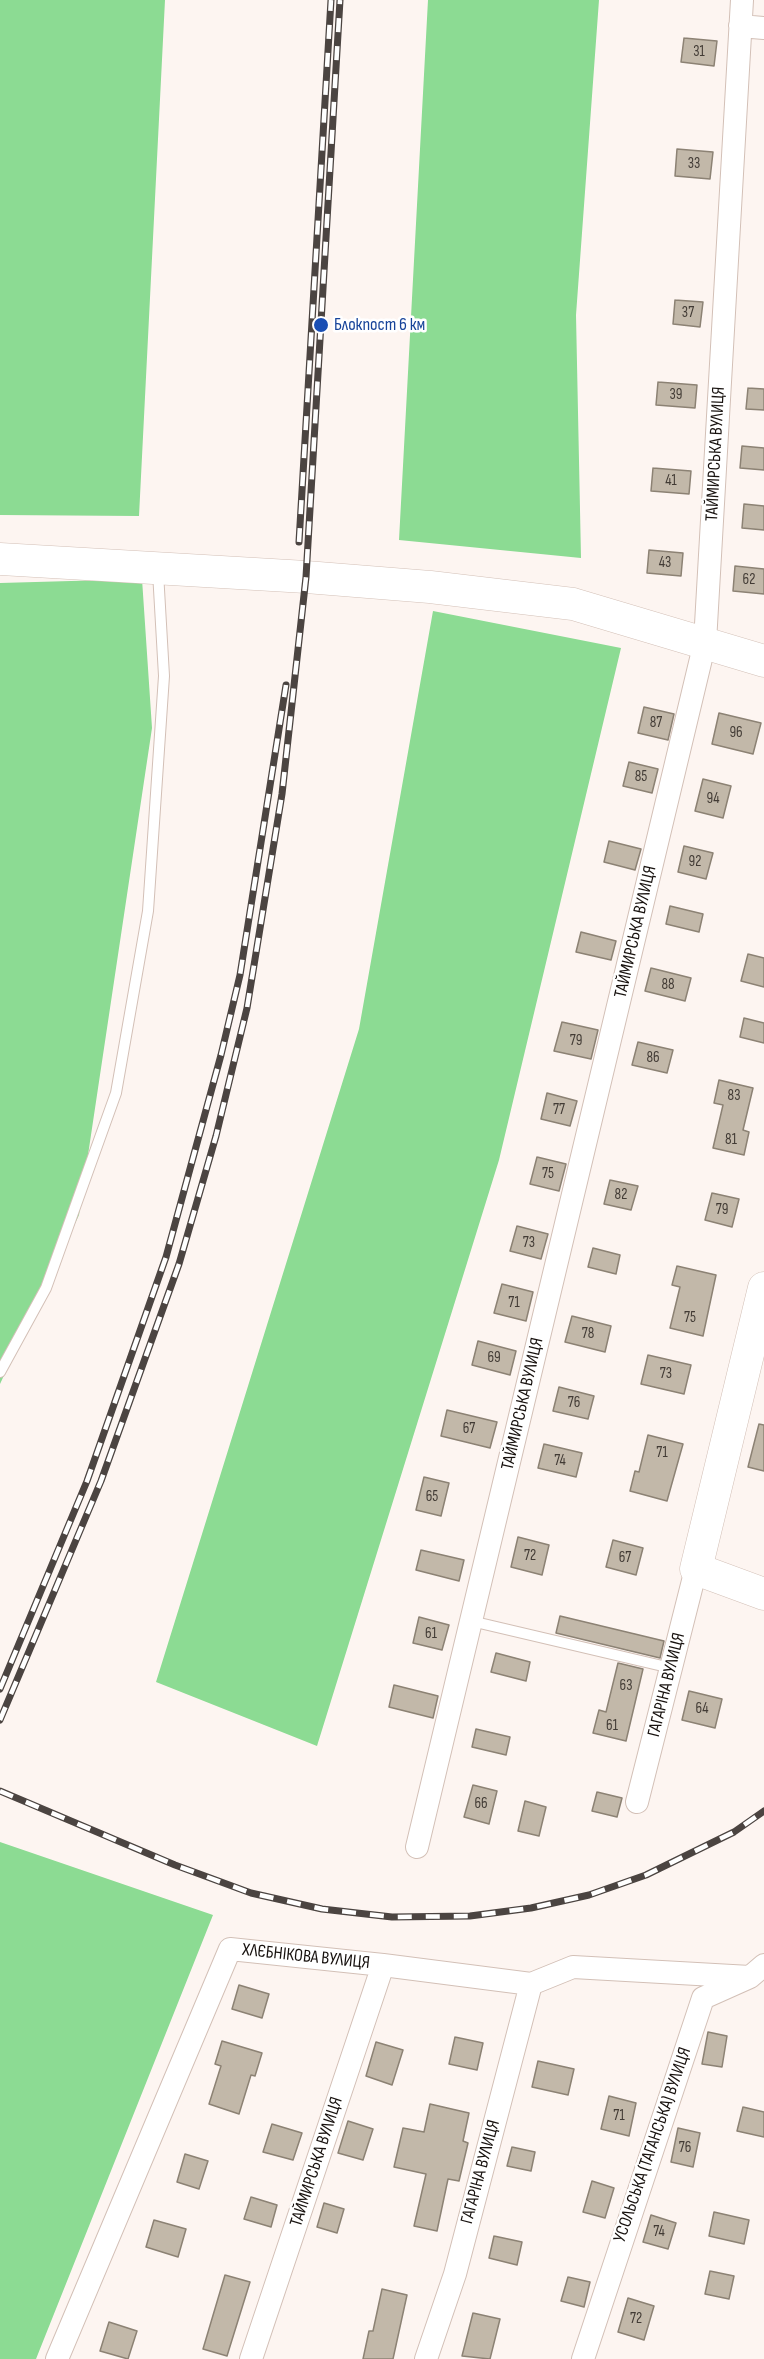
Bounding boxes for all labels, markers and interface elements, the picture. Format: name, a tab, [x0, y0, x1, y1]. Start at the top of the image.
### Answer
house number: 31	[693, 43, 705, 61]
house number: 33	[688, 155, 700, 173]
house number: 37	[682, 304, 694, 322]
place label: Блокпост 6 км	[334, 314, 425, 336]
marker: Блокпост 6 км	[312, 316, 330, 334]
house number: 39	[670, 386, 682, 404]
street label: ТАЙМИРСЬКА ВУЛИЦЯ	[702, 386, 730, 522]
house number: 41	[665, 472, 677, 490]
house number: 43	[659, 554, 671, 572]
house number: 62	[743, 571, 755, 589]
house number: 87	[650, 714, 662, 732]
house number: 96	[729, 724, 743, 742]
house number: 85	[635, 768, 647, 786]
house number: 94	[707, 790, 719, 808]
house number: 92	[689, 853, 701, 871]
street label: ТАЙМИРСЬКА ВУЛИЦЯ	[610, 864, 662, 1000]
house number: 88	[661, 976, 675, 994]
house number: 79	[570, 1032, 582, 1050]
house number: 86	[646, 1049, 660, 1067]
house number: 83	[728, 1087, 740, 1105]
house number: 77	[553, 1101, 565, 1119]
house number: 81	[725, 1131, 737, 1149]
house number: 75	[542, 1165, 554, 1183]
house number: 82	[615, 1186, 627, 1204]
house number: 79	[716, 1201, 728, 1219]
house number: 73	[523, 1234, 535, 1252]
house number: 71	[508, 1294, 520, 1312]
house number: 75	[684, 1309, 696, 1327]
house number: 78	[582, 1325, 594, 1343]
street label: ТАЙМИРСЬКА ВУЛИЦЯ	[497, 1336, 549, 1472]
house number: 69	[487, 1349, 501, 1367]
house number: 73	[660, 1365, 672, 1383]
house number: 76	[568, 1394, 580, 1412]
house number: 67	[463, 1420, 475, 1438]
house number: 71	[656, 1444, 668, 1462]
house number: 74	[554, 1452, 566, 1470]
house number: 65	[426, 1488, 438, 1506]
house number: 72	[524, 1547, 536, 1565]
house number: 67	[619, 1549, 631, 1567]
house number: 61	[425, 1625, 437, 1643]
street label: ГАГАРІНА ВУЛИЦЯ	[644, 1631, 690, 1739]
house number: 63	[620, 1677, 632, 1695]
house number: 64	[695, 1700, 709, 1718]
house number: 61	[606, 1717, 618, 1735]
house number: 66	[474, 1795, 488, 1813]
street label: ХЛЄБНІКОВА ВУЛИЦЯ	[241, 1940, 371, 1974]
street label: УСОЛЬСЬКА (ТАГАНСЬКА) ВУЛИЦЯ	[609, 2045, 697, 2245]
street label: ТАЙМИРСЬКА ВУЛИЦЯ	[286, 2094, 348, 2230]
house number: 71	[613, 2107, 625, 2125]
street label: ГАГАРІНА ВУЛИЦЯ	[457, 2118, 505, 2226]
house number: 76	[679, 2139, 691, 2157]
house number: 74	[653, 2223, 665, 2241]
house number: 72	[630, 2310, 642, 2328]

